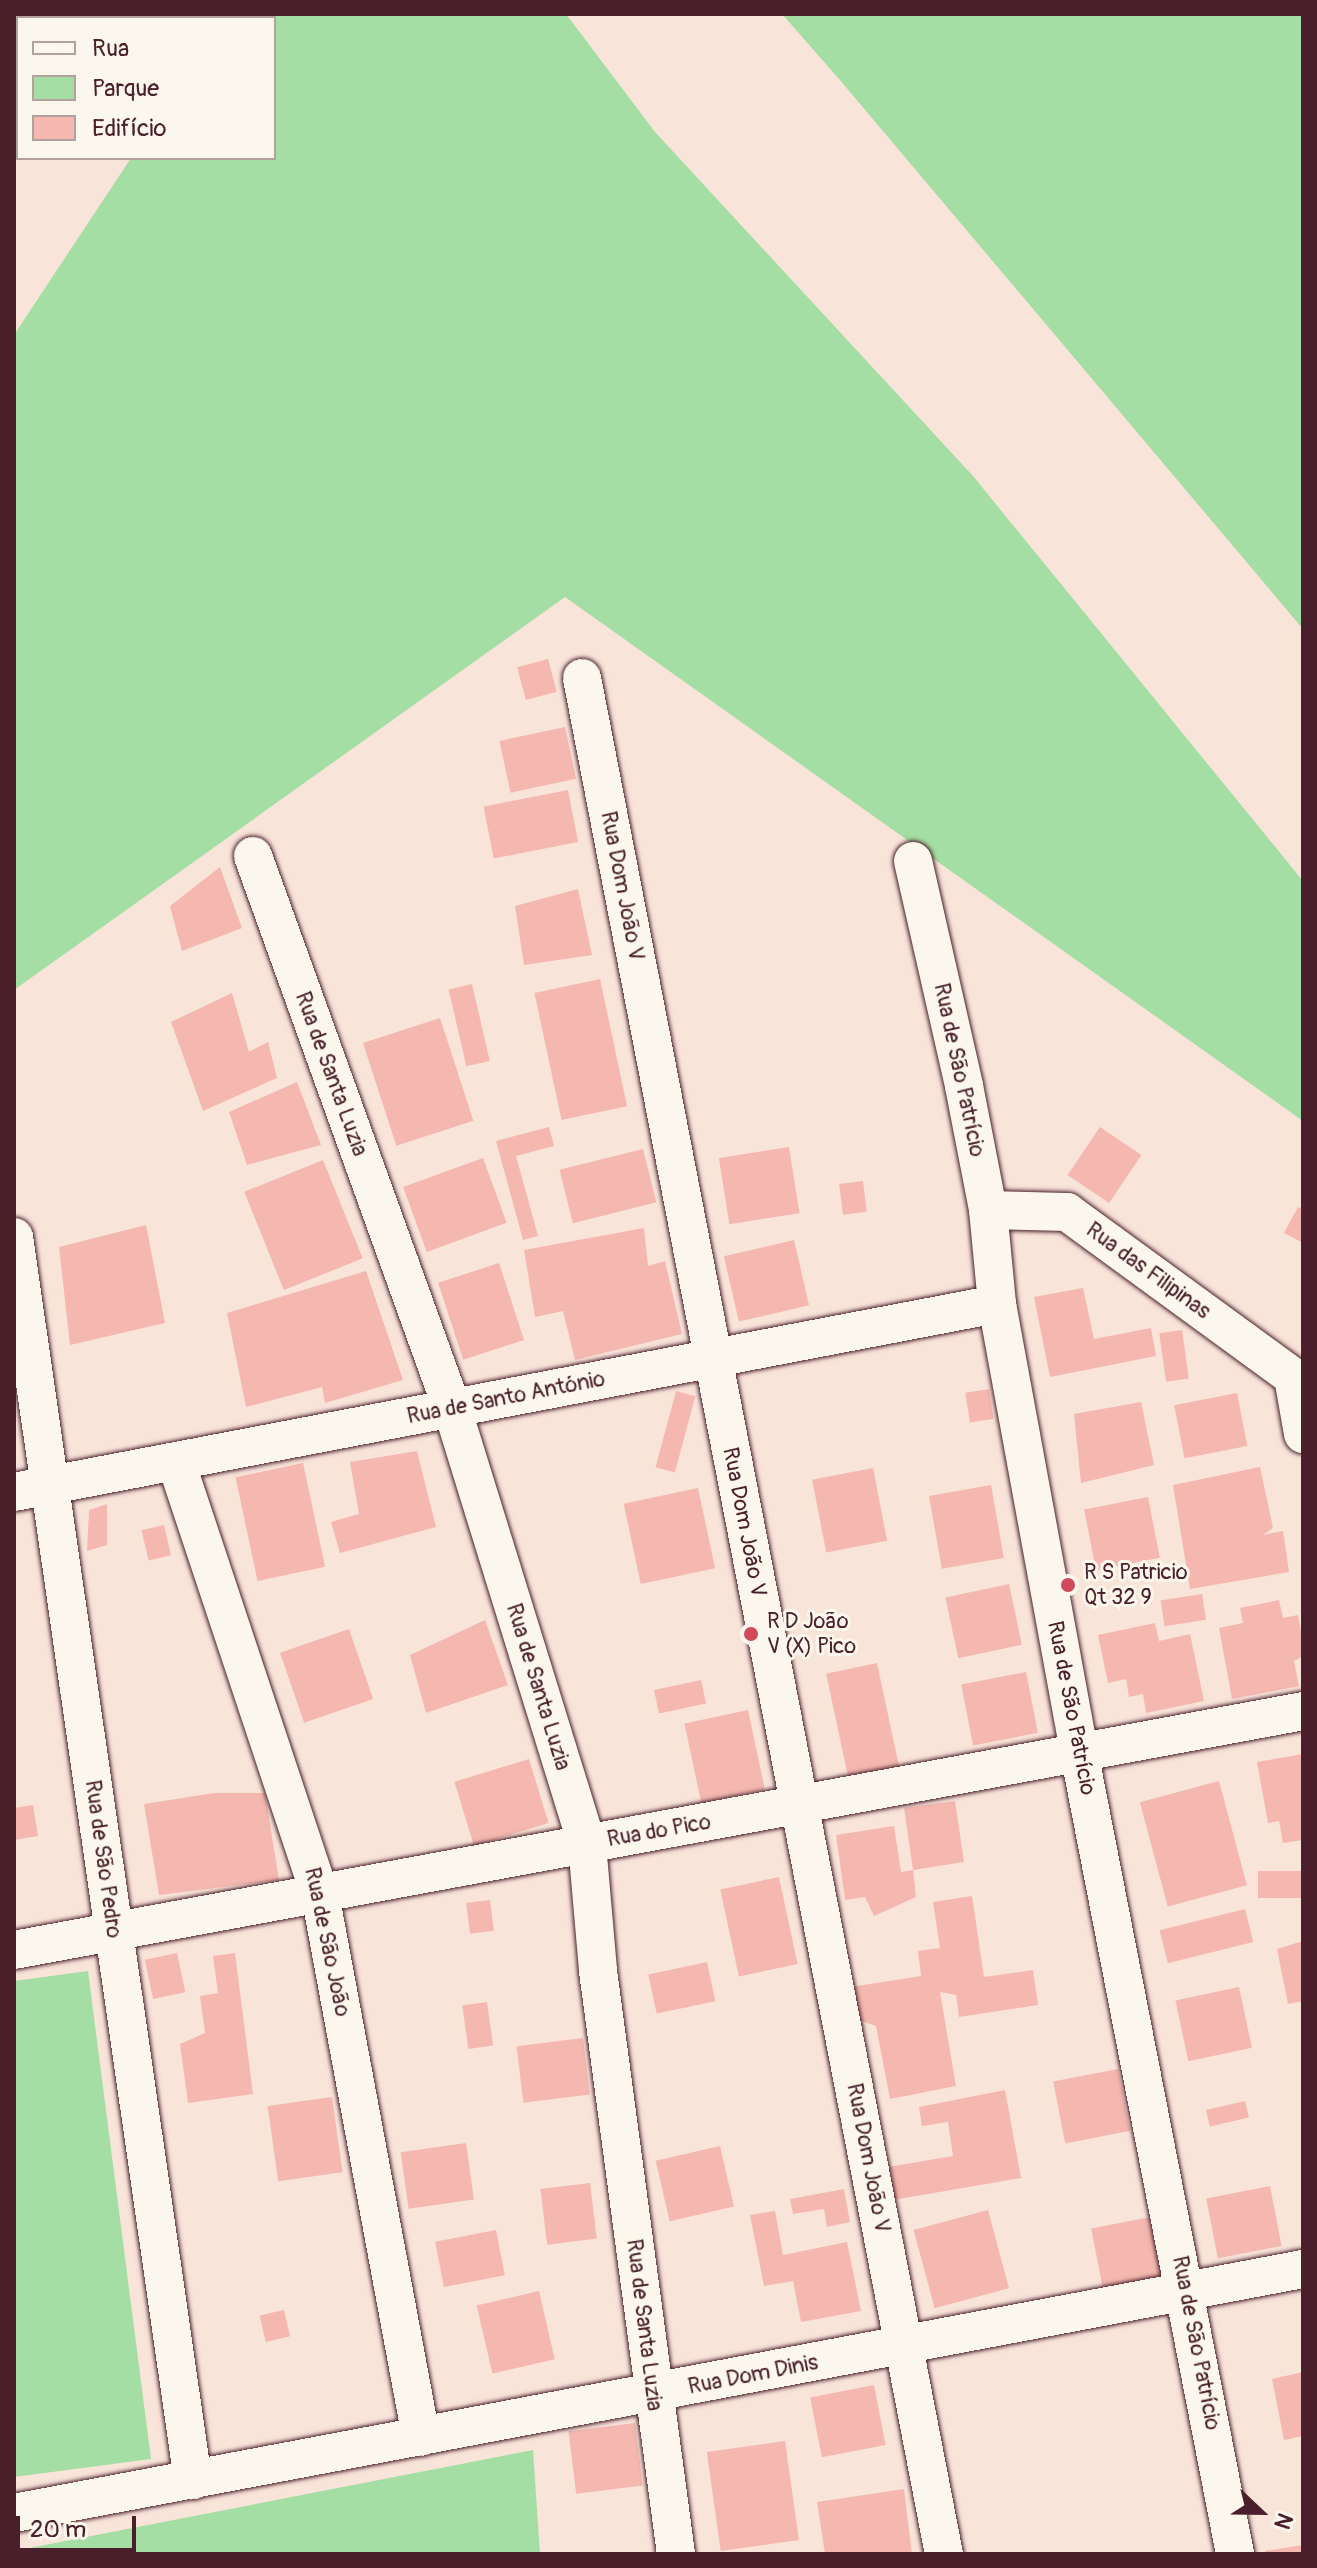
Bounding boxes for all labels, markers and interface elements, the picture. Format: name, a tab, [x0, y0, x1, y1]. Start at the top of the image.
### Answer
legend	[16, 16, 276, 160]
text: Rua	[92, 34, 129, 63]
text: Parque	[92, 74, 159, 103]
text: Edifício	[92, 114, 166, 143]
street label: Rua Dom João V	[595, 809, 649, 963]
street label: Rua de São Patrício	[928, 981, 990, 1159]
street label: Rua de Santa Luzia	[289, 988, 373, 1160]
street label: Rua das Filipinas	[1081, 1217, 1215, 1325]
street label: Rua de Santo António	[405, 1366, 607, 1430]
street label: Rua Dom João V	[717, 1445, 771, 1599]
place label: R S Patricio Qt 32 9	[1084, 1559, 1187, 1610]
marker: R S Patricio Qt 32 9	[1059, 1576, 1077, 1594]
street label: Rua de Santa Luzia	[500, 1600, 576, 1774]
place label: R D João V (X) Pico	[767, 1608, 856, 1660]
street label: Rua de São Patrício	[1041, 1619, 1101, 1797]
marker: R D João V (X) Pico	[742, 1625, 760, 1643]
street label: Rua de São Pedro	[79, 1778, 127, 1940]
street label: Rua do Pico	[605, 1809, 713, 1853]
street label: Rua de São João	[298, 1865, 356, 2019]
street label: Rua Dom João V	[841, 2081, 895, 2235]
street label: Rua de Santa Luzia	[620, 2238, 668, 2412]
street label: Rua de São Patrício	[1166, 2254, 1226, 2432]
street label: Rua Dom Dinis	[686, 2349, 820, 2401]
north arrow	[1221, 2472, 1301, 2552]
scale bar	[20, 2500, 140, 2550]
text: N	[1267, 2509, 1299, 2533]
text: 20 m	[30, 2515, 86, 2544]

